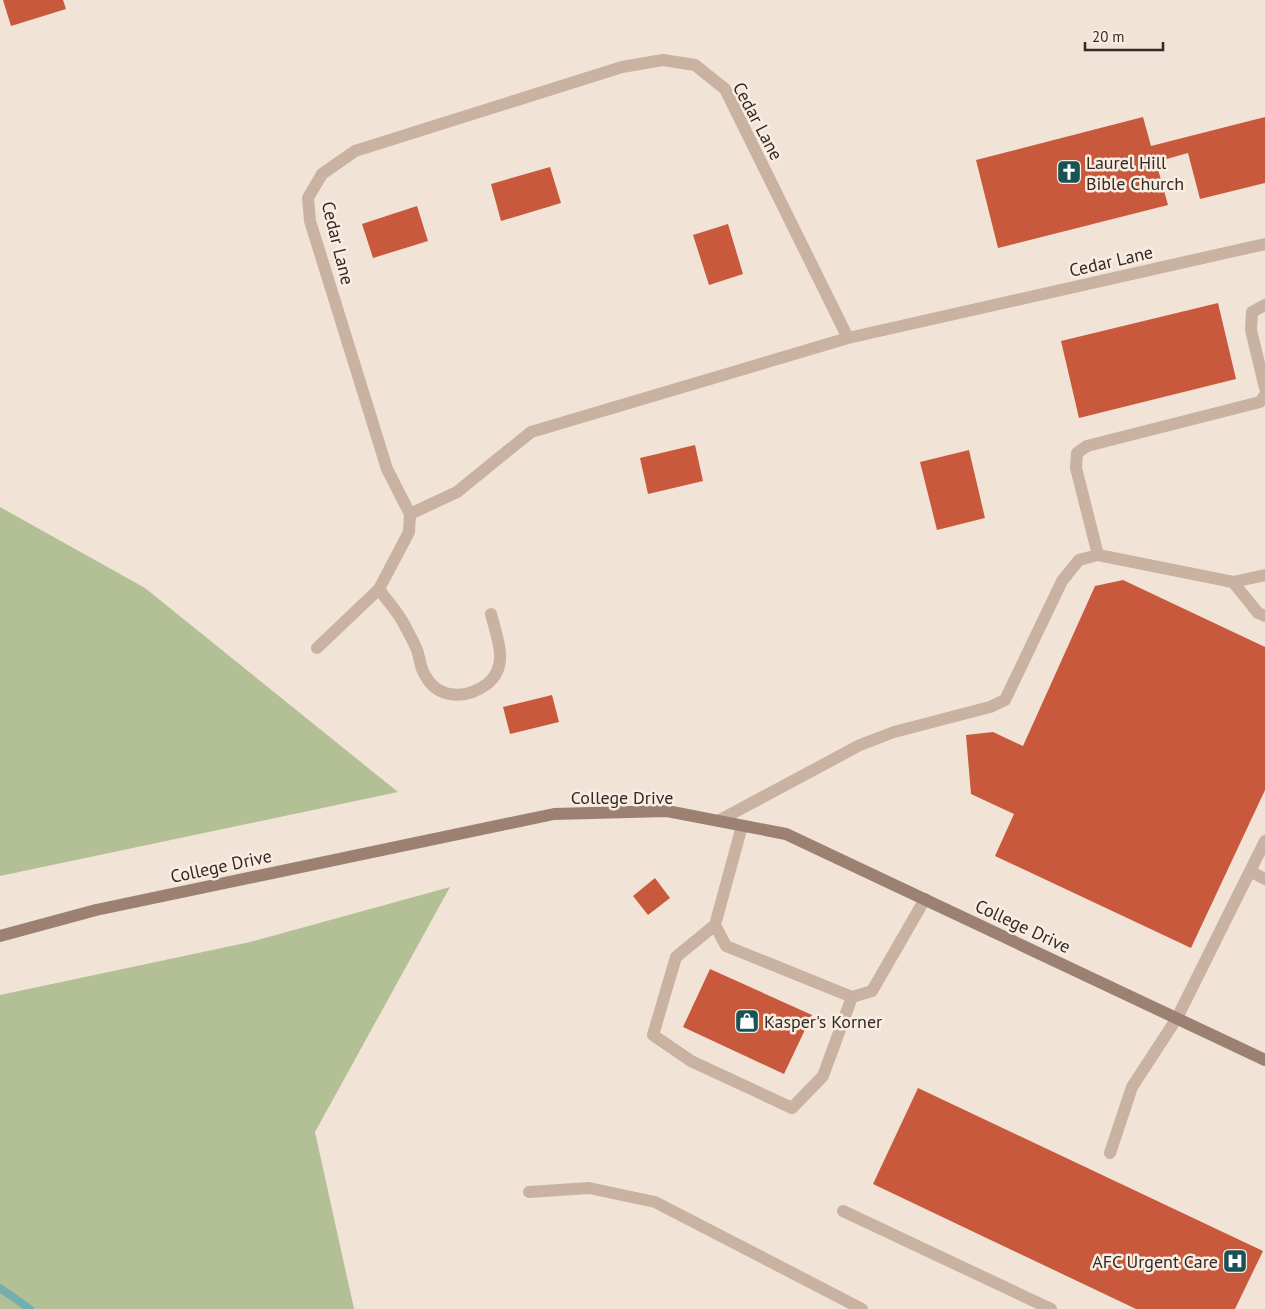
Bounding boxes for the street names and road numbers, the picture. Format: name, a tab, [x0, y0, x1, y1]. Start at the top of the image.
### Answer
street label: Cedar Lane	[728, 78, 788, 164]
street label: Cedar Lane	[317, 199, 359, 287]
street label: Cedar Lane	[1067, 240, 1155, 282]
street label: College Drive	[571, 786, 673, 809]
street label: College Drive	[168, 844, 274, 888]
street label: College Drive	[972, 894, 1074, 958]

